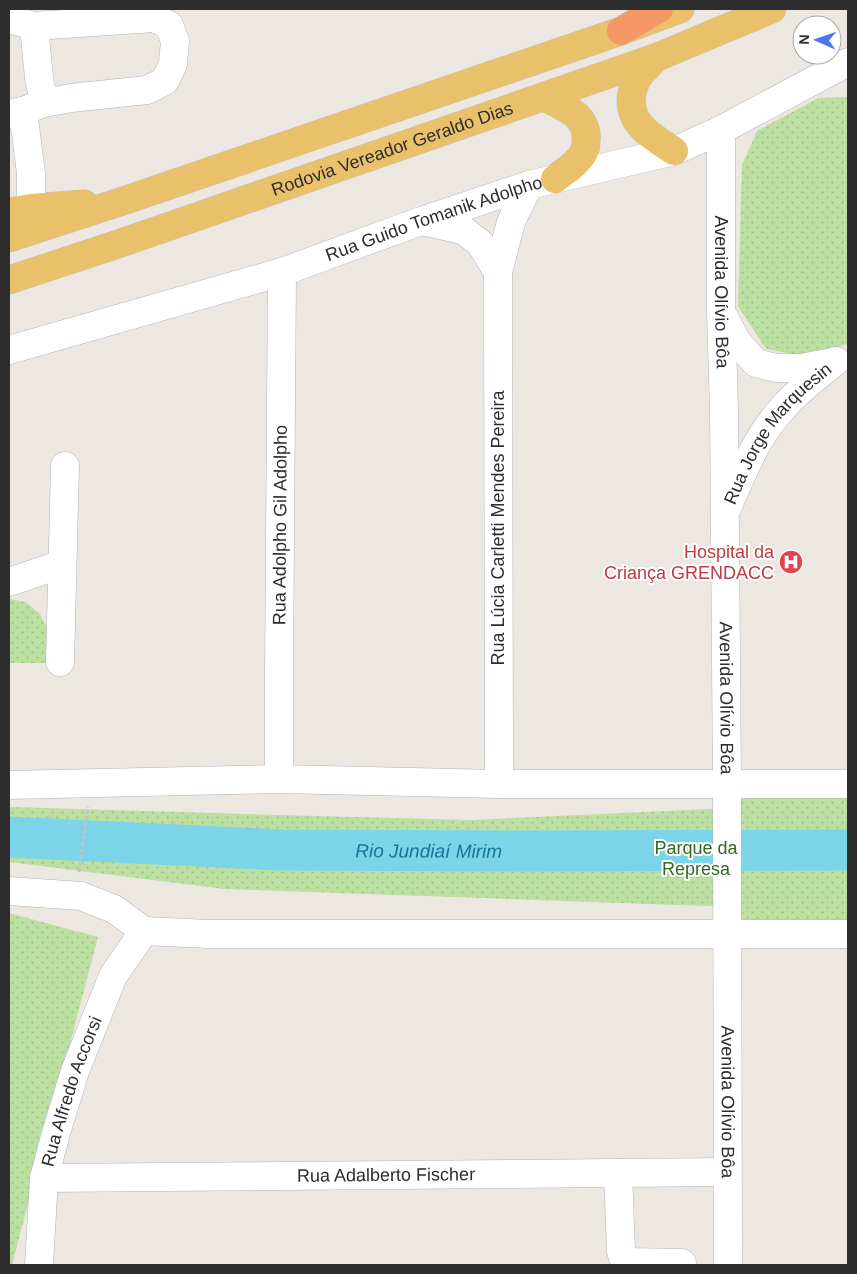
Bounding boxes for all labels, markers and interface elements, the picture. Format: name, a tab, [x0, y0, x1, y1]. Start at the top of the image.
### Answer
north arrow	[792, 15, 842, 65]
text: N	[796, 34, 812, 45]
street label: Rodovia Vereador Geraldo Dias	[269, 98, 516, 200]
street label: Rua Guido Tomanik Adolpho	[323, 172, 544, 265]
street label: Avenida Olívio Bôa	[711, 216, 733, 370]
street label: Rua Jorge Marquesin	[720, 359, 835, 507]
street label: Rua Lúcia Carletti Mendes Pereira	[488, 389, 508, 666]
street label: Rua Adolpho Gil Adolpho	[269, 425, 291, 625]
place label: Hospital da Criança GRENDACC	[604, 542, 775, 583]
hospital icon: Hospital da Criança GRENDACC	[778, 549, 804, 575]
street label: Avenida Olívio Bôa	[716, 621, 737, 775]
park label: Parque da Represa	[654, 838, 739, 879]
water label: Rio Jundiaí Mirim	[355, 840, 502, 862]
street label: Rua Alfredo Accorsi	[37, 1013, 106, 1169]
street label: Avenida Olívio Bôa	[718, 1025, 738, 1179]
street label: Rua Adalberto Fischer	[297, 1164, 475, 1186]

